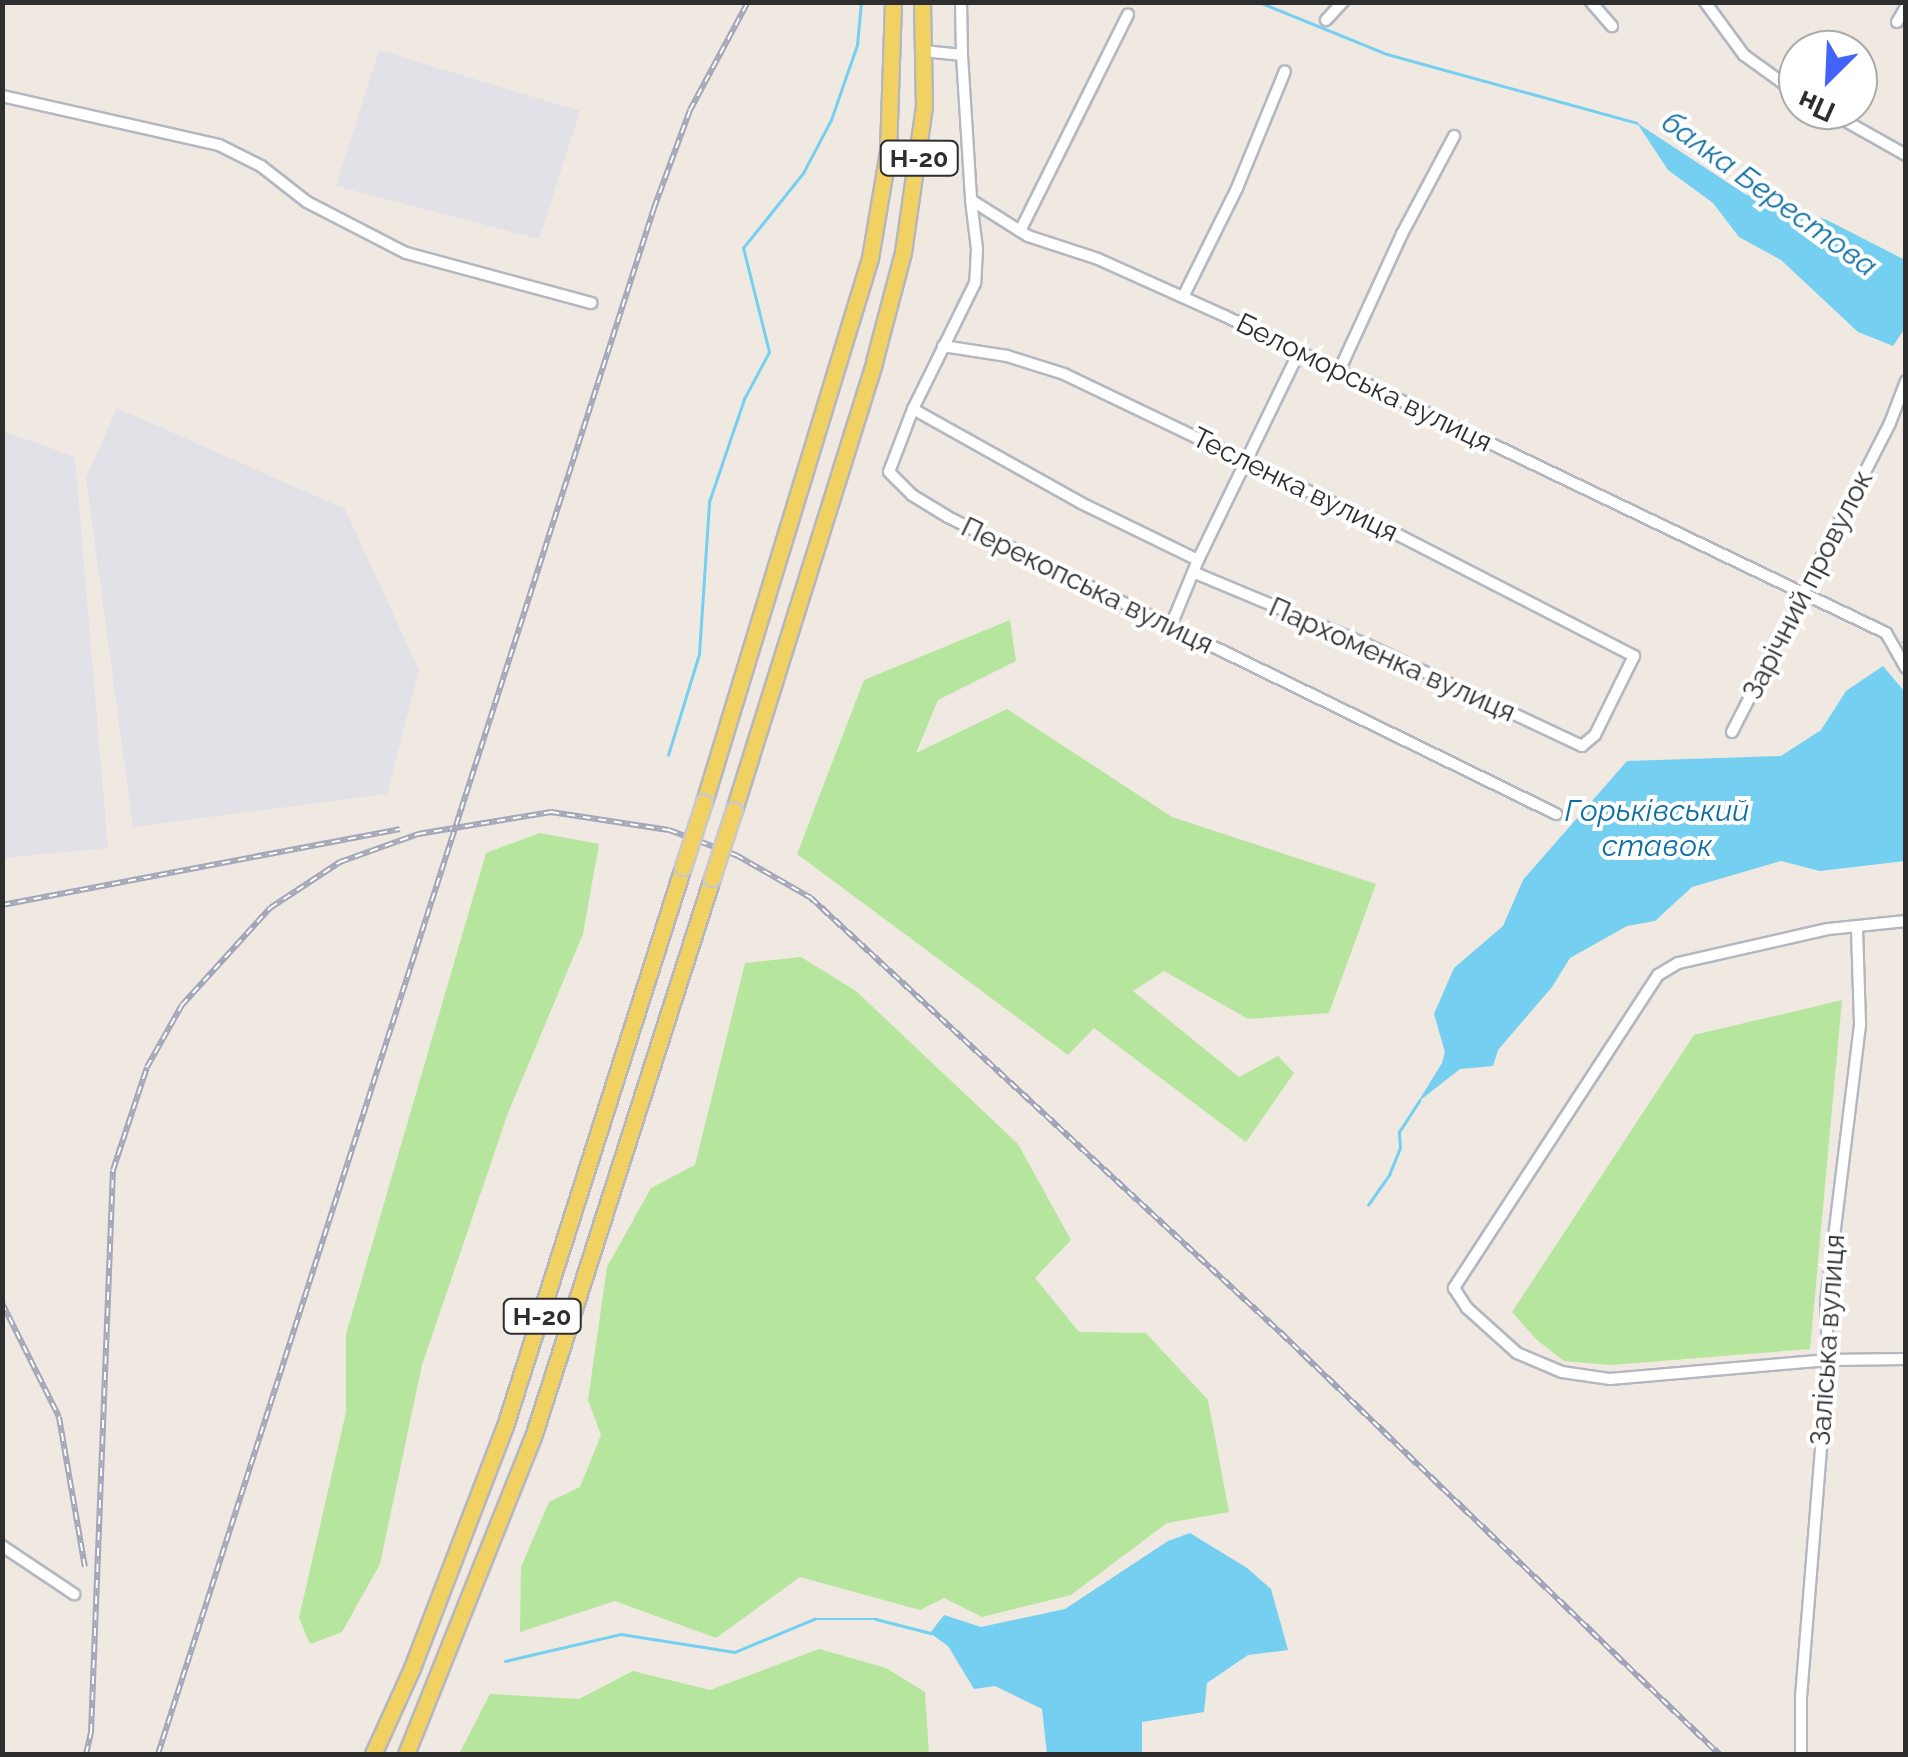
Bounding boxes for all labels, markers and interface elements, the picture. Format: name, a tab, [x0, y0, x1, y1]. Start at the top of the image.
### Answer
north arrow	[1778, 30, 1878, 130]
text: Пн	[1793, 83, 1840, 129]
water label: балка Берестова	[1654, 104, 1884, 284]
road number: Н-20	[879, 138, 959, 178]
street label: Беломорська вулиця	[1231, 306, 1497, 460]
street label: Тесленка вулиця	[1187, 421, 1403, 549]
street label: Зарічний провулок	[1736, 465, 1880, 705]
street label: Перекопська вулиця	[956, 510, 1218, 662]
street label: Пархоменка вулиця	[1264, 591, 1520, 729]
water label: Горьківський ставок	[1565, 793, 1749, 864]
street label: Заліська вулиця	[1804, 1233, 1852, 1447]
road number: Н-20	[502, 1296, 582, 1336]

